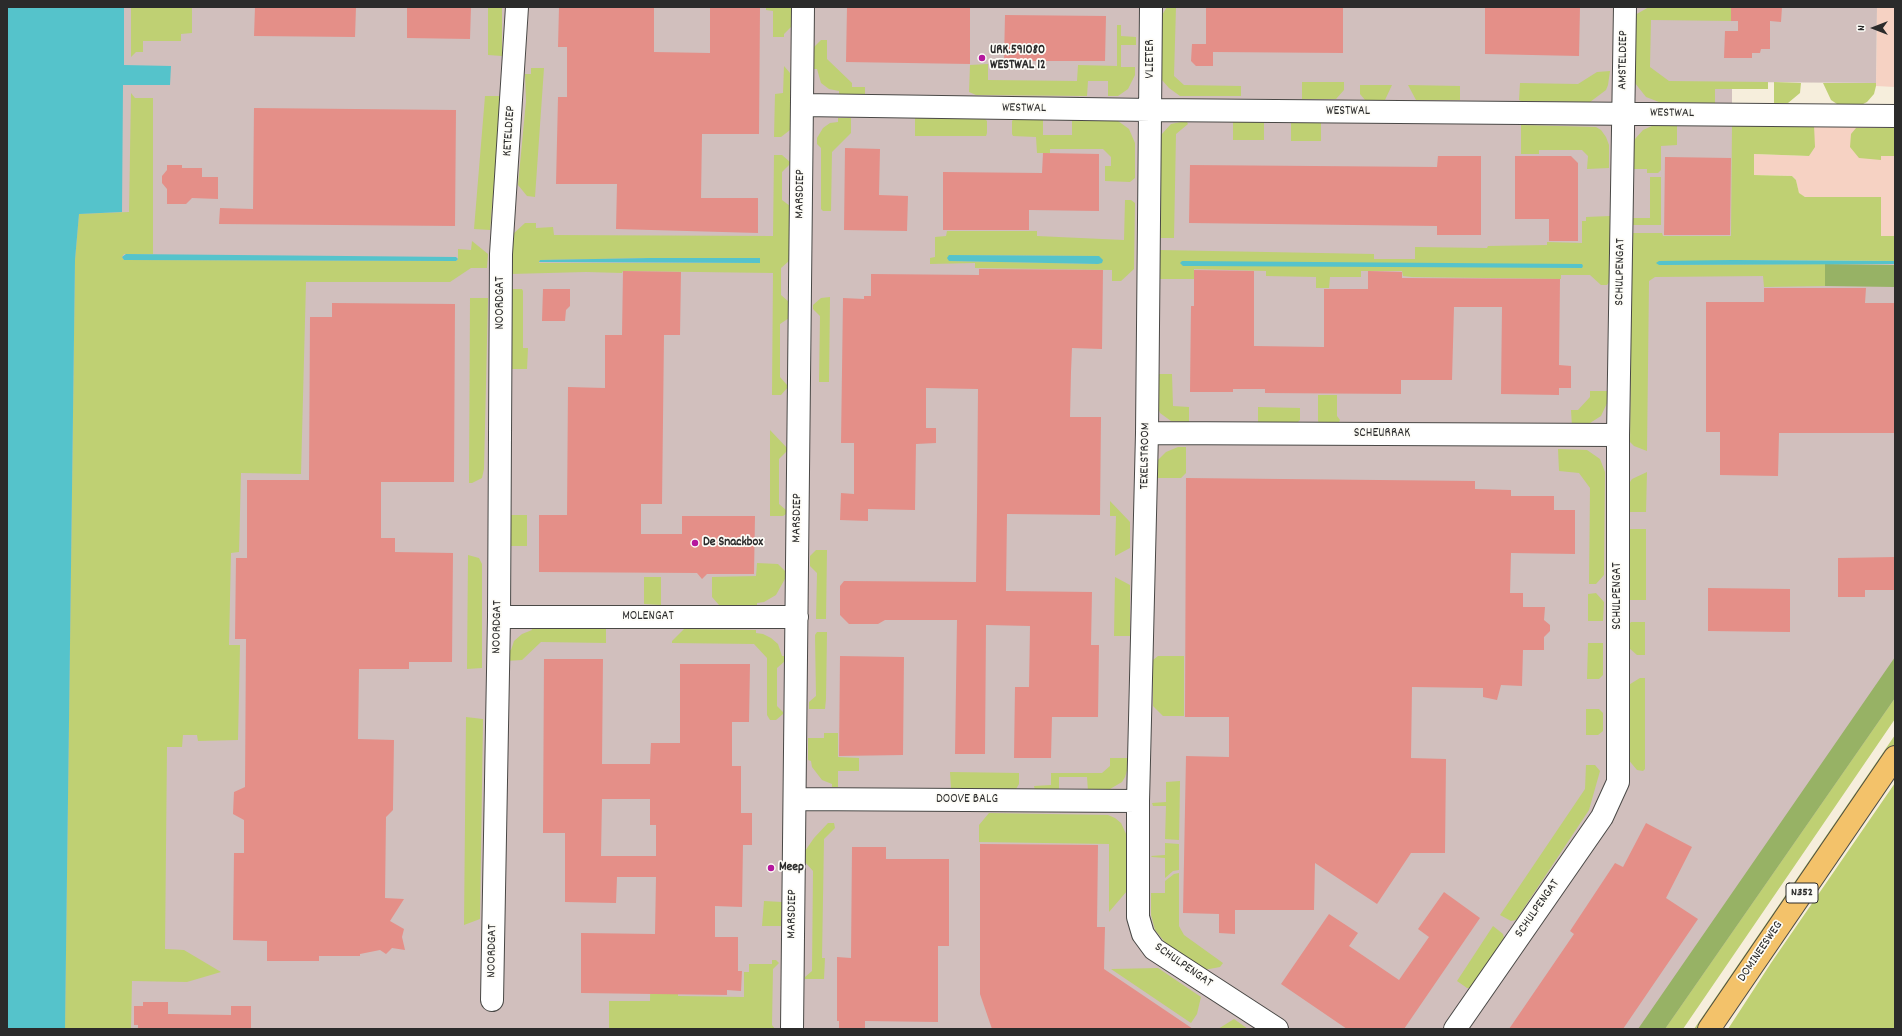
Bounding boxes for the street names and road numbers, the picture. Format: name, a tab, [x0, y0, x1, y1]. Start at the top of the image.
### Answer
street label: AMSTELDIEP	[1616, 30, 1632, 90]
street label: VLIETER	[1143, 40, 1159, 78]
street label: WESTWAL	[1002, 101, 1046, 117]
street label: WESTWAL	[1326, 104, 1370, 120]
street label: KETELDIEP	[500, 105, 520, 157]
street label: WESTWAL	[1650, 106, 1694, 122]
street label: MARSDIEP	[793, 169, 809, 219]
street label: SCHULPENGAT	[1613, 238, 1629, 306]
street label: NOORDGAT	[493, 276, 509, 330]
street label: TEXELSTROOM	[1138, 423, 1154, 489]
street label: SCHEURRAK	[1354, 426, 1410, 442]
street label: MARSDIEP	[790, 493, 806, 543]
street label: SCHULPENGAT	[1610, 562, 1626, 630]
street label: NOORDGAT	[490, 600, 506, 654]
street label: MOLENGAT	[622, 609, 674, 625]
street label: DOOVE BALG	[936, 792, 998, 808]
street label: SCHULPENGAT	[1512, 877, 1564, 941]
road number: N352	[1786, 883, 1818, 903]
street label: MARSDIEP	[785, 889, 801, 939]
street label: DOMINEESWEG	[1735, 919, 1787, 985]
street label: NOORDGAT	[485, 924, 501, 978]
street label: SCHULPENGAT	[1151, 940, 1215, 992]

